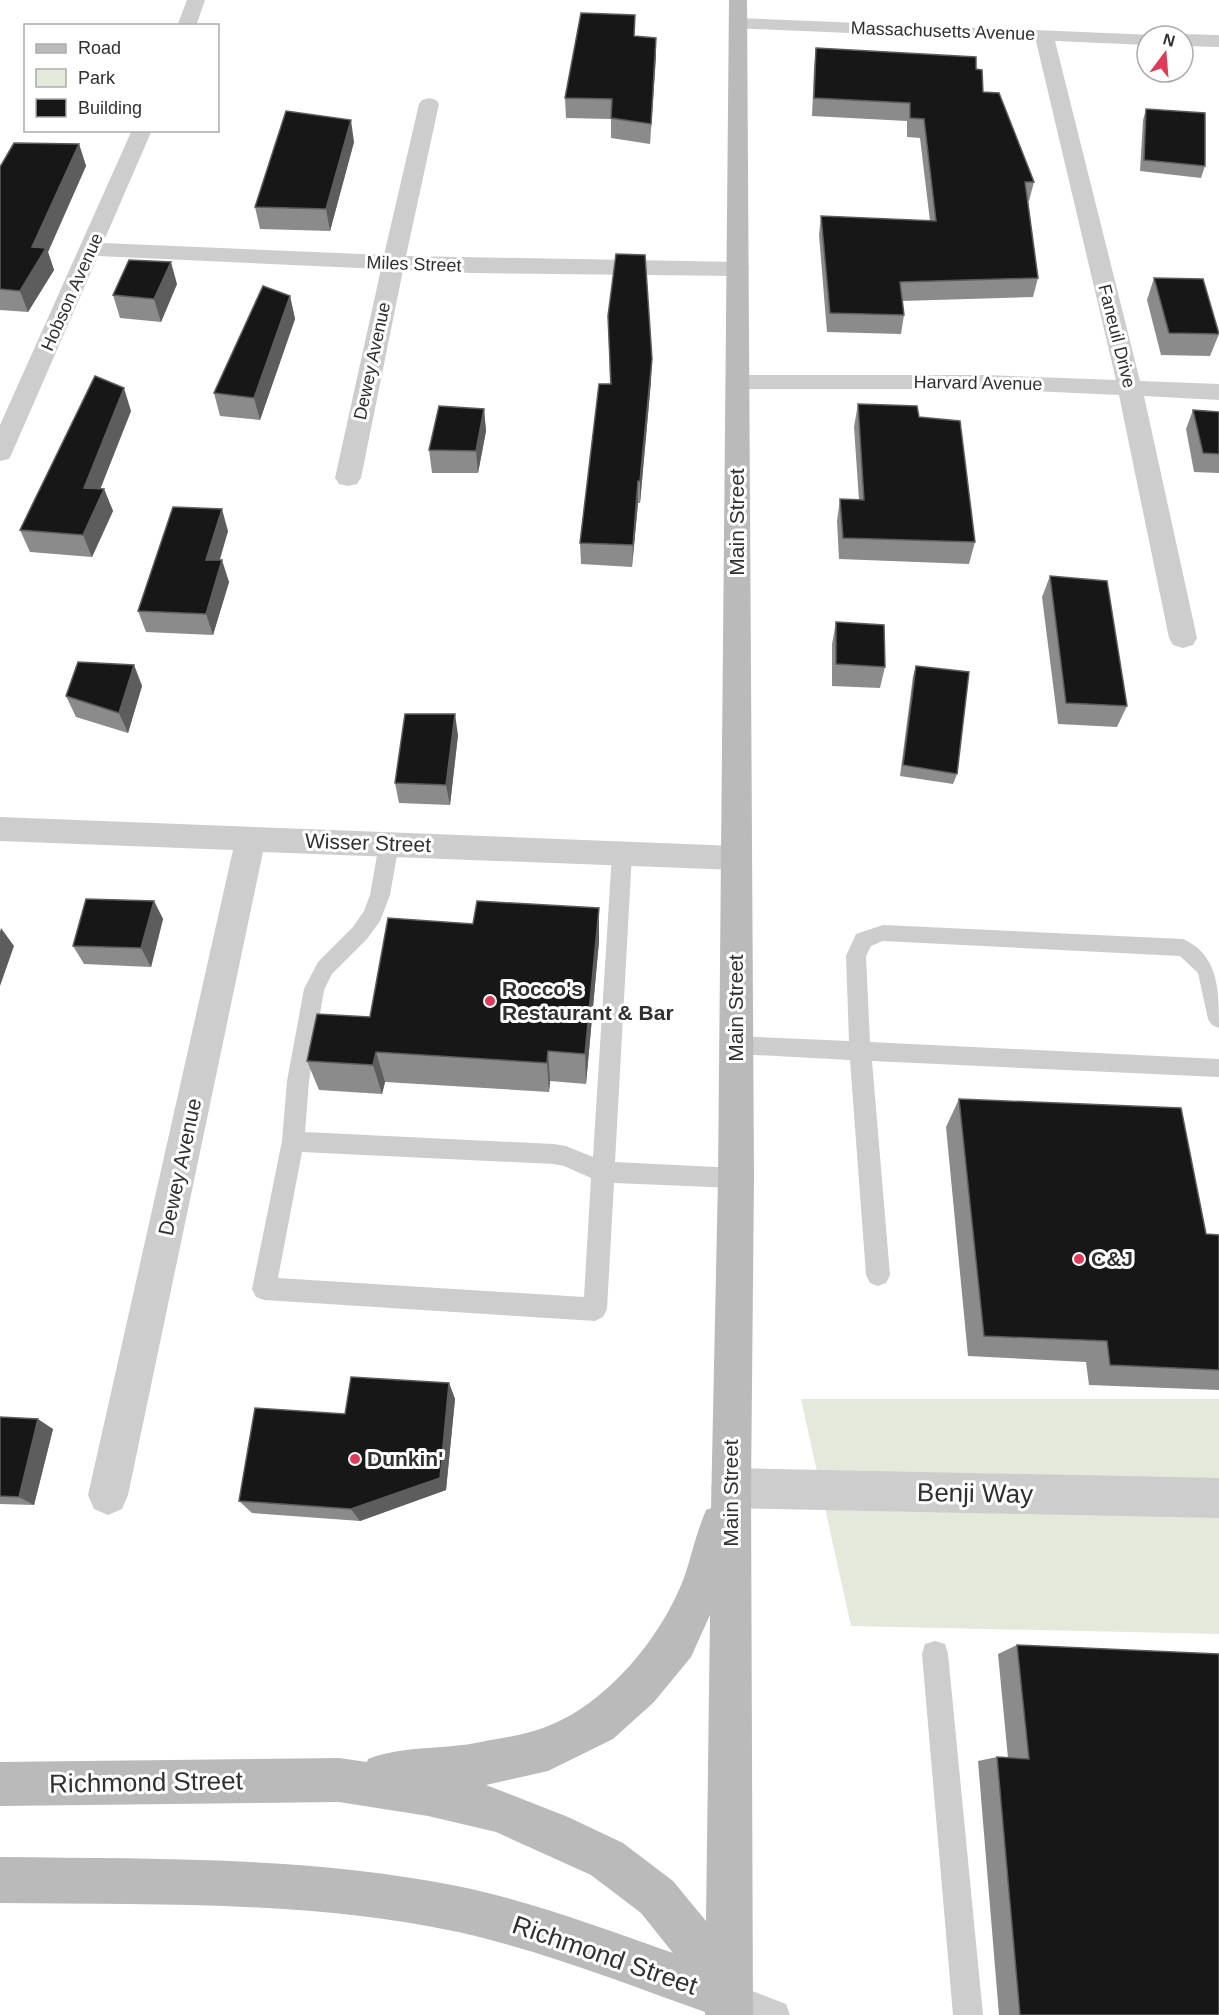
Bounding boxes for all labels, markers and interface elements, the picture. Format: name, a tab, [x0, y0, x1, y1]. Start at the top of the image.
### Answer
street label: Massachusetts Avenue	[850, 18, 1036, 44]
legend	[24, 24, 219, 132]
north arrow	[1135, 24, 1195, 84]
text: N	[1161, 30, 1177, 50]
text: Road	[78, 38, 121, 58]
text: Park	[78, 68, 116, 88]
text: Building	[78, 98, 142, 118]
street label: Hobson Avenue	[37, 230, 107, 354]
street label: Miles Street	[366, 252, 462, 276]
street label: Faneuil Drive	[1094, 282, 1140, 390]
street label: Dewey Avenue	[350, 300, 394, 422]
street label: Harvard Avenue	[913, 372, 1043, 394]
street label: Main Street	[725, 468, 748, 576]
street label: Wisser Street	[305, 829, 432, 856]
street label: Main Street	[724, 954, 747, 1062]
place label: Rocco's Restaurant & Bar	[502, 977, 674, 1024]
marker: Rocco's Restaurant & Bar	[483, 994, 497, 1008]
street label: Dewey Avenue	[154, 1096, 205, 1238]
place label: C&J	[1091, 1247, 1133, 1270]
marker: C&J	[1072, 1252, 1086, 1266]
street label: Main Street	[719, 1439, 742, 1547]
place label: Dunkin'	[367, 1447, 443, 1470]
marker: Dunkin'	[348, 1452, 362, 1466]
street label: Benji Way	[917, 1477, 1033, 1509]
street label: Richmond Street	[49, 1765, 244, 1799]
street label: Richmond Street	[509, 1909, 702, 2001]

